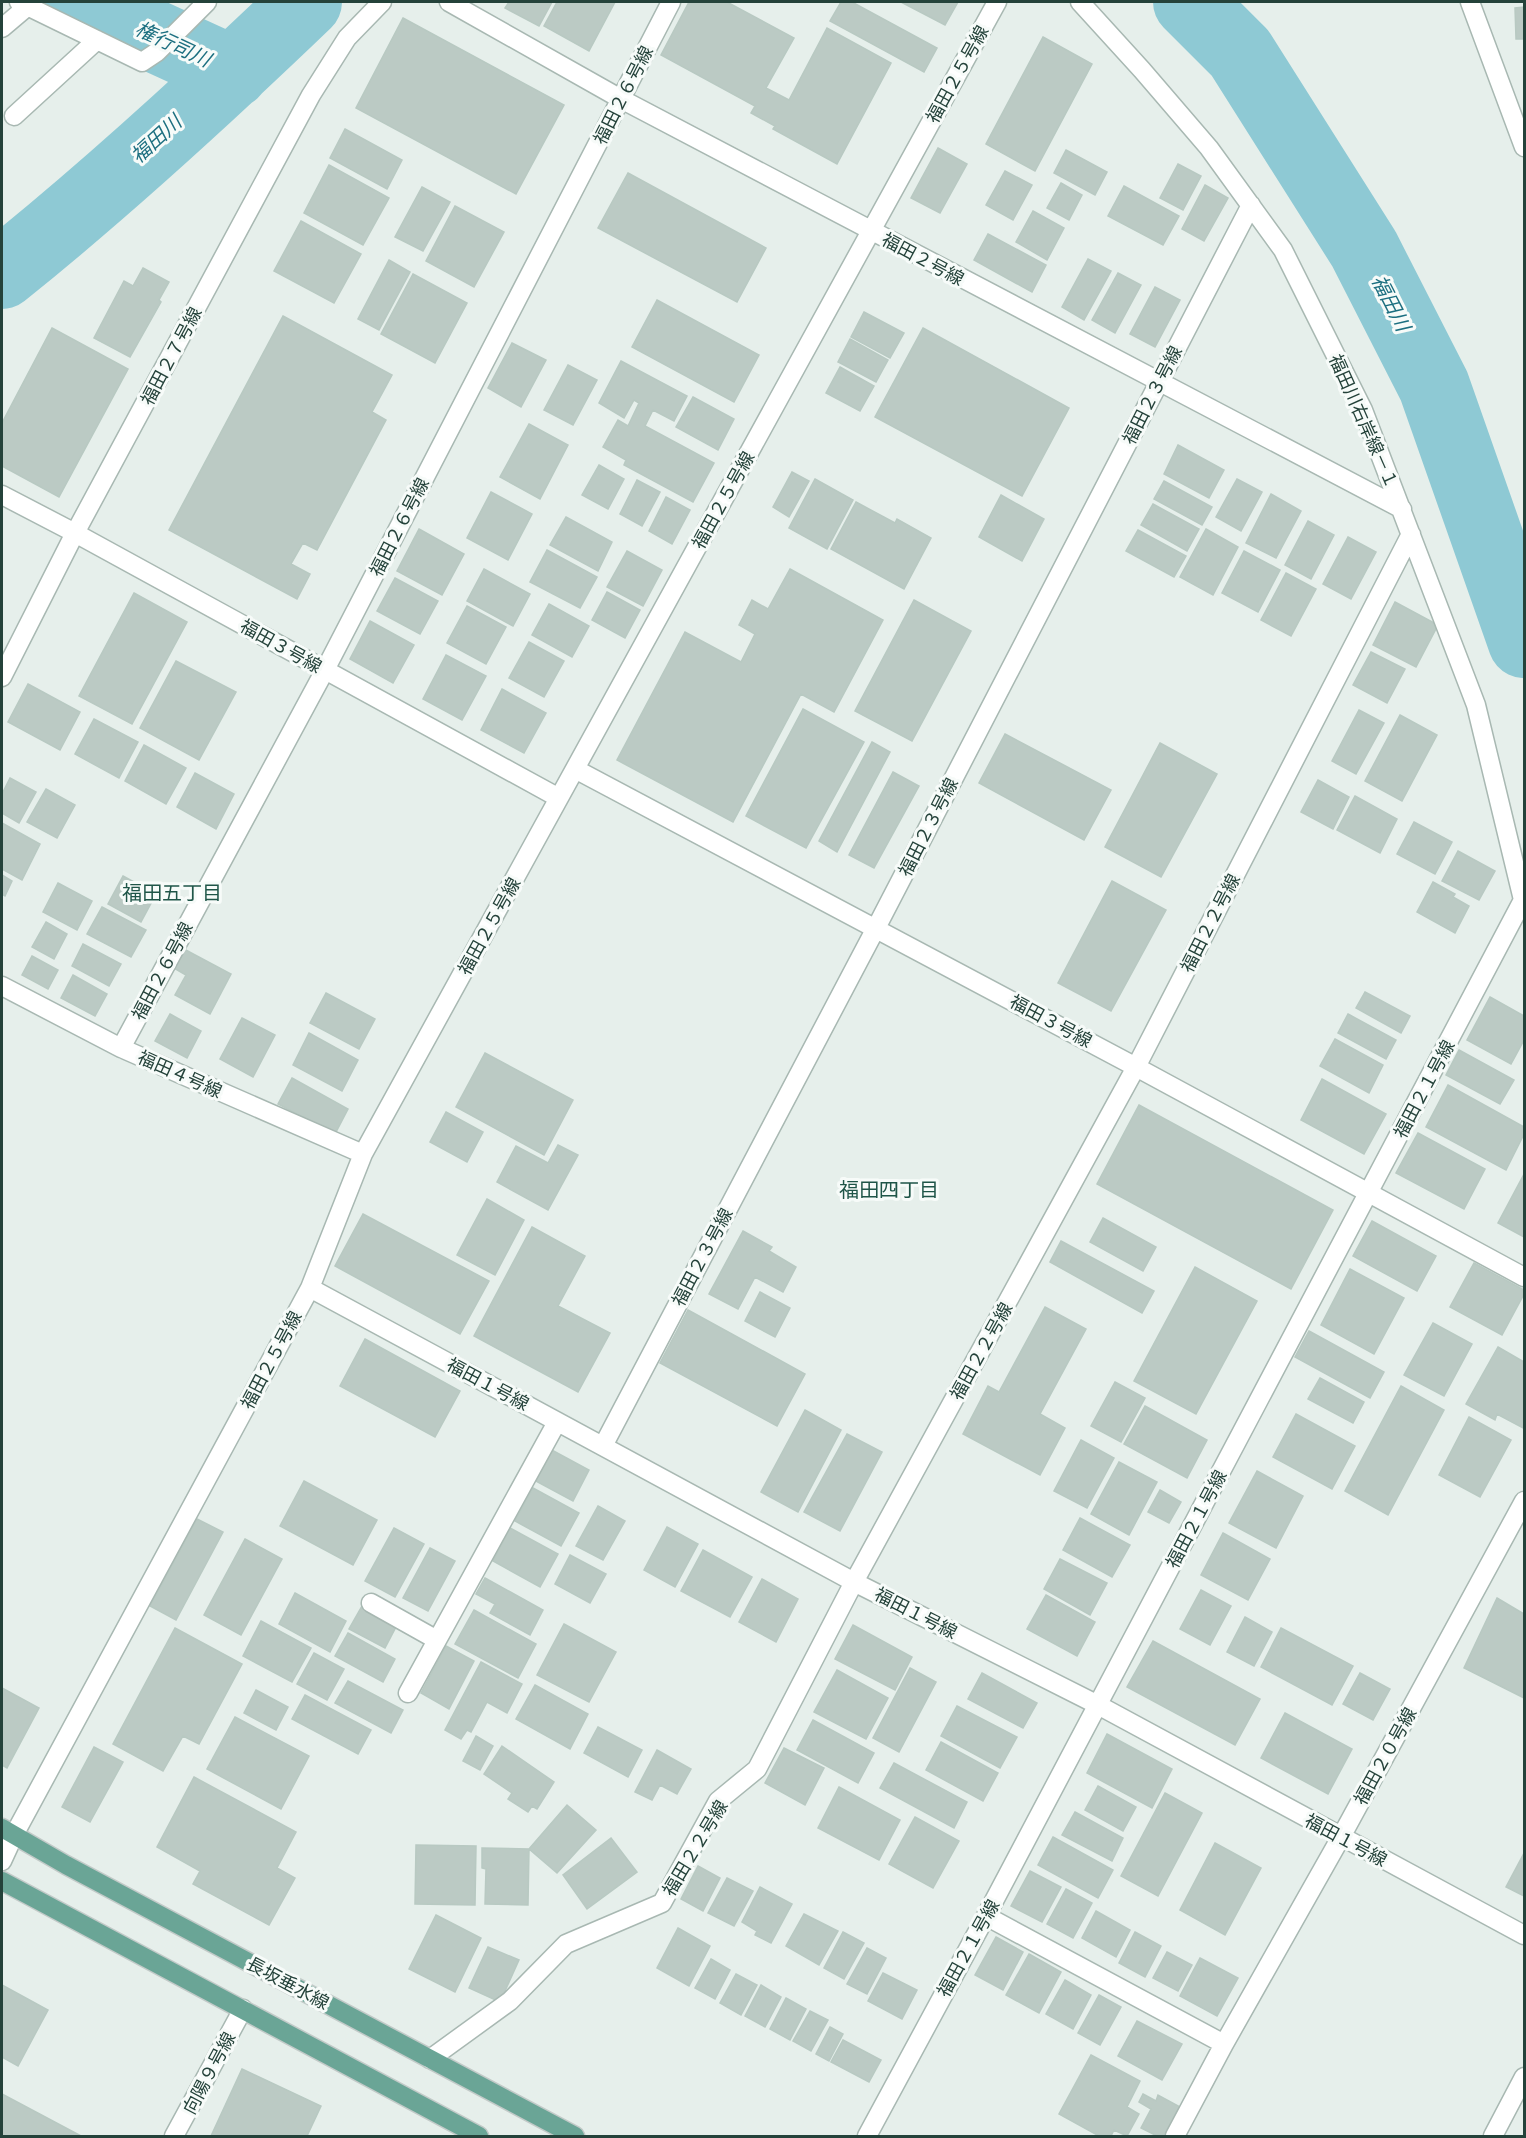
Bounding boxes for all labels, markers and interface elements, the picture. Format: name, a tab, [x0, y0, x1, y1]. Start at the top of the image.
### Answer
water label: 権行司川	[132, 16, 216, 73]
street label: 福田２５号線	[922, 22, 992, 126]
street label: 福田２６号線	[589, 42, 657, 148]
water label: 福田川	[126, 109, 188, 168]
street label: 福田２号線	[878, 229, 968, 289]
water label: 福田川	[1367, 271, 1416, 337]
street label: 福田２７号線	[136, 303, 206, 409]
street label: 福田２３号線	[1118, 342, 1186, 448]
street label: 福田川右岸線－１	[1325, 351, 1403, 491]
street label: 福田２５号線	[688, 448, 758, 552]
street label: 福田２６号線	[365, 474, 433, 580]
street label: 福田３号線	[237, 615, 325, 677]
street label: 福田２３号線	[894, 774, 962, 880]
street label: 福田２２号線	[1176, 870, 1244, 976]
street label: 福田２５号線	[454, 874, 524, 978]
district label: 福田五丁目	[122, 881, 222, 905]
street label: 福田２６号線	[127, 918, 197, 1024]
street label: 福田３号線	[1006, 991, 1096, 1051]
street label: 福田２１号線	[1389, 1036, 1459, 1142]
street label: 福田４号線	[135, 1046, 225, 1102]
district label: 福田四丁目	[839, 1178, 939, 1202]
street label: 福田２３号線	[667, 1204, 737, 1310]
street label: 福田２２号線	[946, 1299, 1016, 1403]
street label: 福田２５号線	[236, 1307, 306, 1413]
street label: 福田１号線	[443, 1354, 533, 1414]
street label: 福田２１号線	[1161, 1466, 1231, 1572]
street label: 福田１号線	[871, 1583, 961, 1643]
street label: 福田２０号線	[1350, 1704, 1420, 1808]
street label: 福田２２号線	[658, 1796, 732, 1900]
street label: 福田１号線	[1301, 1810, 1391, 1870]
street label: 福田２１号線	[933, 1896, 1003, 2000]
street label: 長坂垂水線	[243, 1953, 333, 2013]
street label: 向陽９号線	[179, 2028, 239, 2118]

